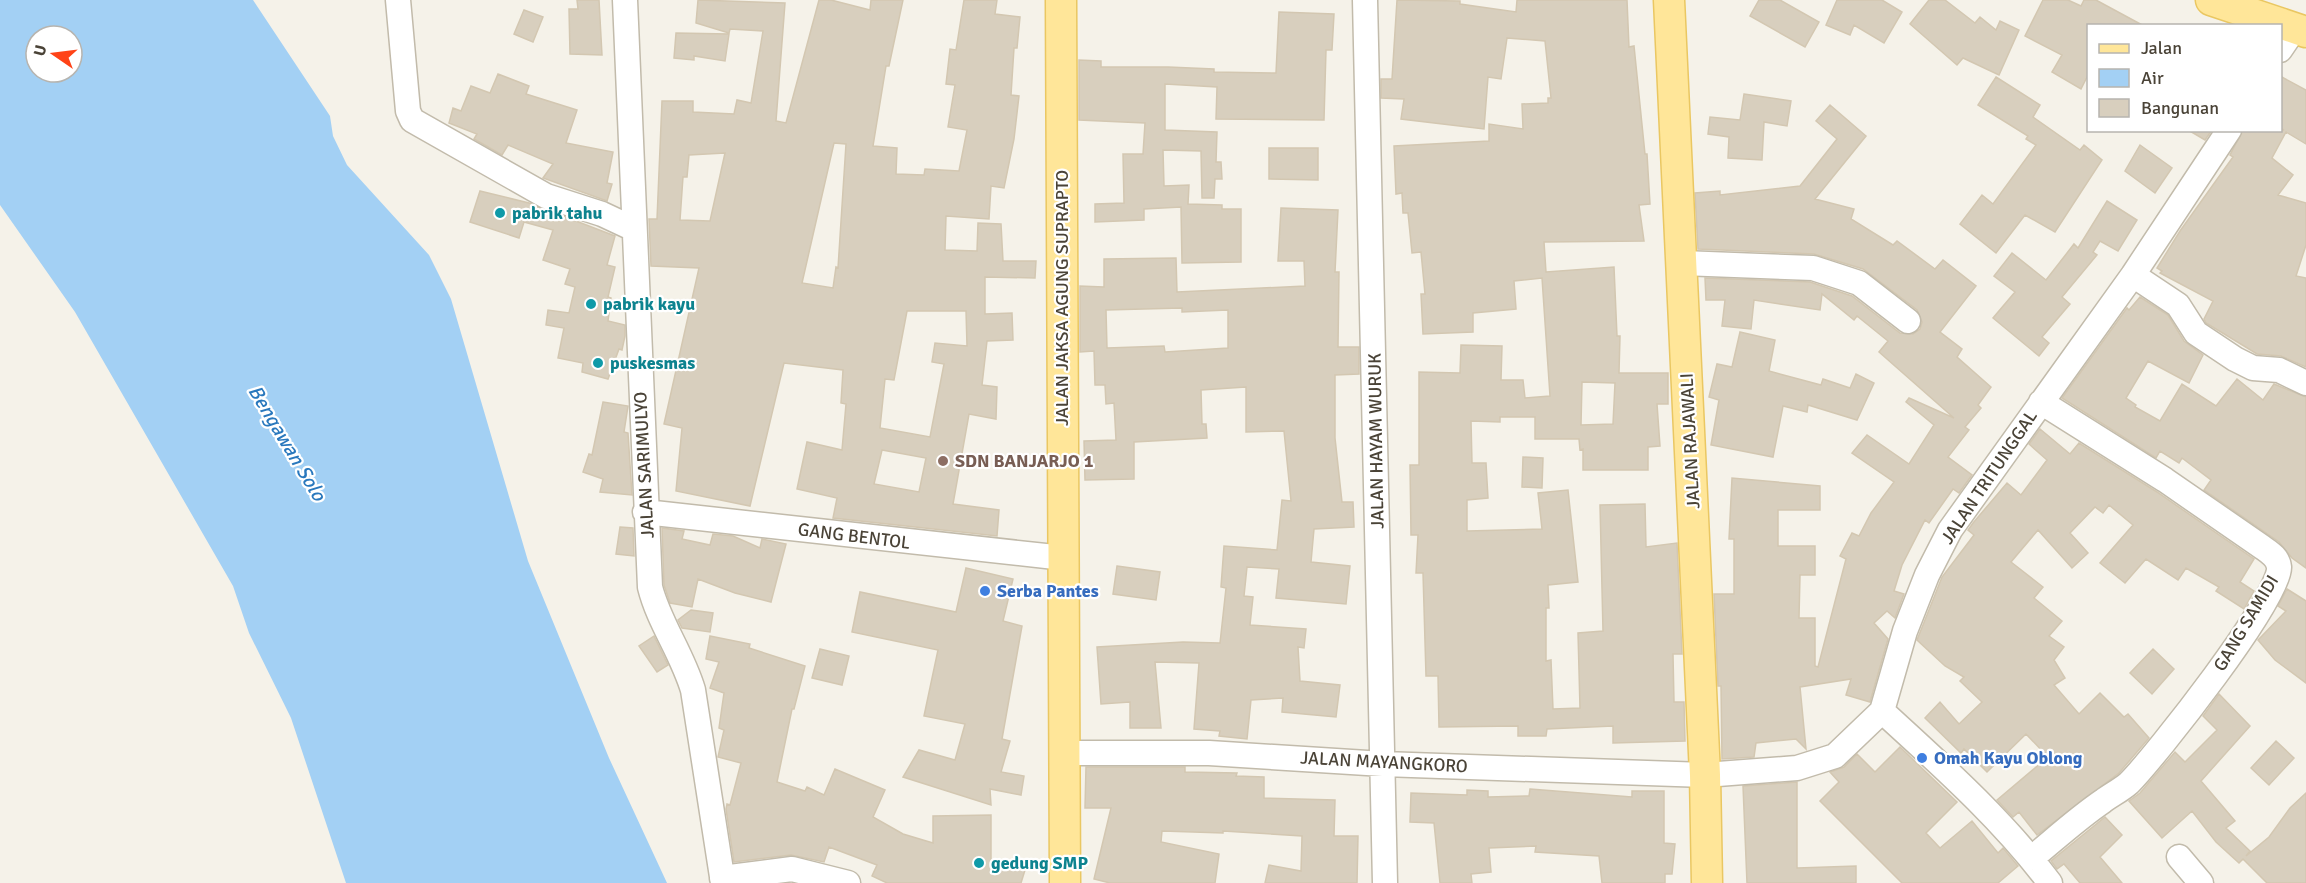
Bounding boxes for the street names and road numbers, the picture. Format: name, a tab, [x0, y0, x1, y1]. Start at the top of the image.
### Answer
street label: JALAN JAKSA AGUNG SUPRAPTO	[1051, 170, 1073, 426]
street label: JALAN HAYAM WURUK	[1363, 353, 1389, 529]
street label: JALAN RAJAWALI	[1675, 373, 1705, 509]
street label: JALAN SARIMULYO	[629, 391, 659, 539]
street label: JALAN TRITUNGGAL	[1936, 406, 2042, 548]
street label: GANG BENTOL	[797, 518, 911, 554]
street label: GANG SAMIDI	[2209, 571, 2283, 675]
street label: JALAN MAYANGKORO	[1300, 747, 1468, 777]

